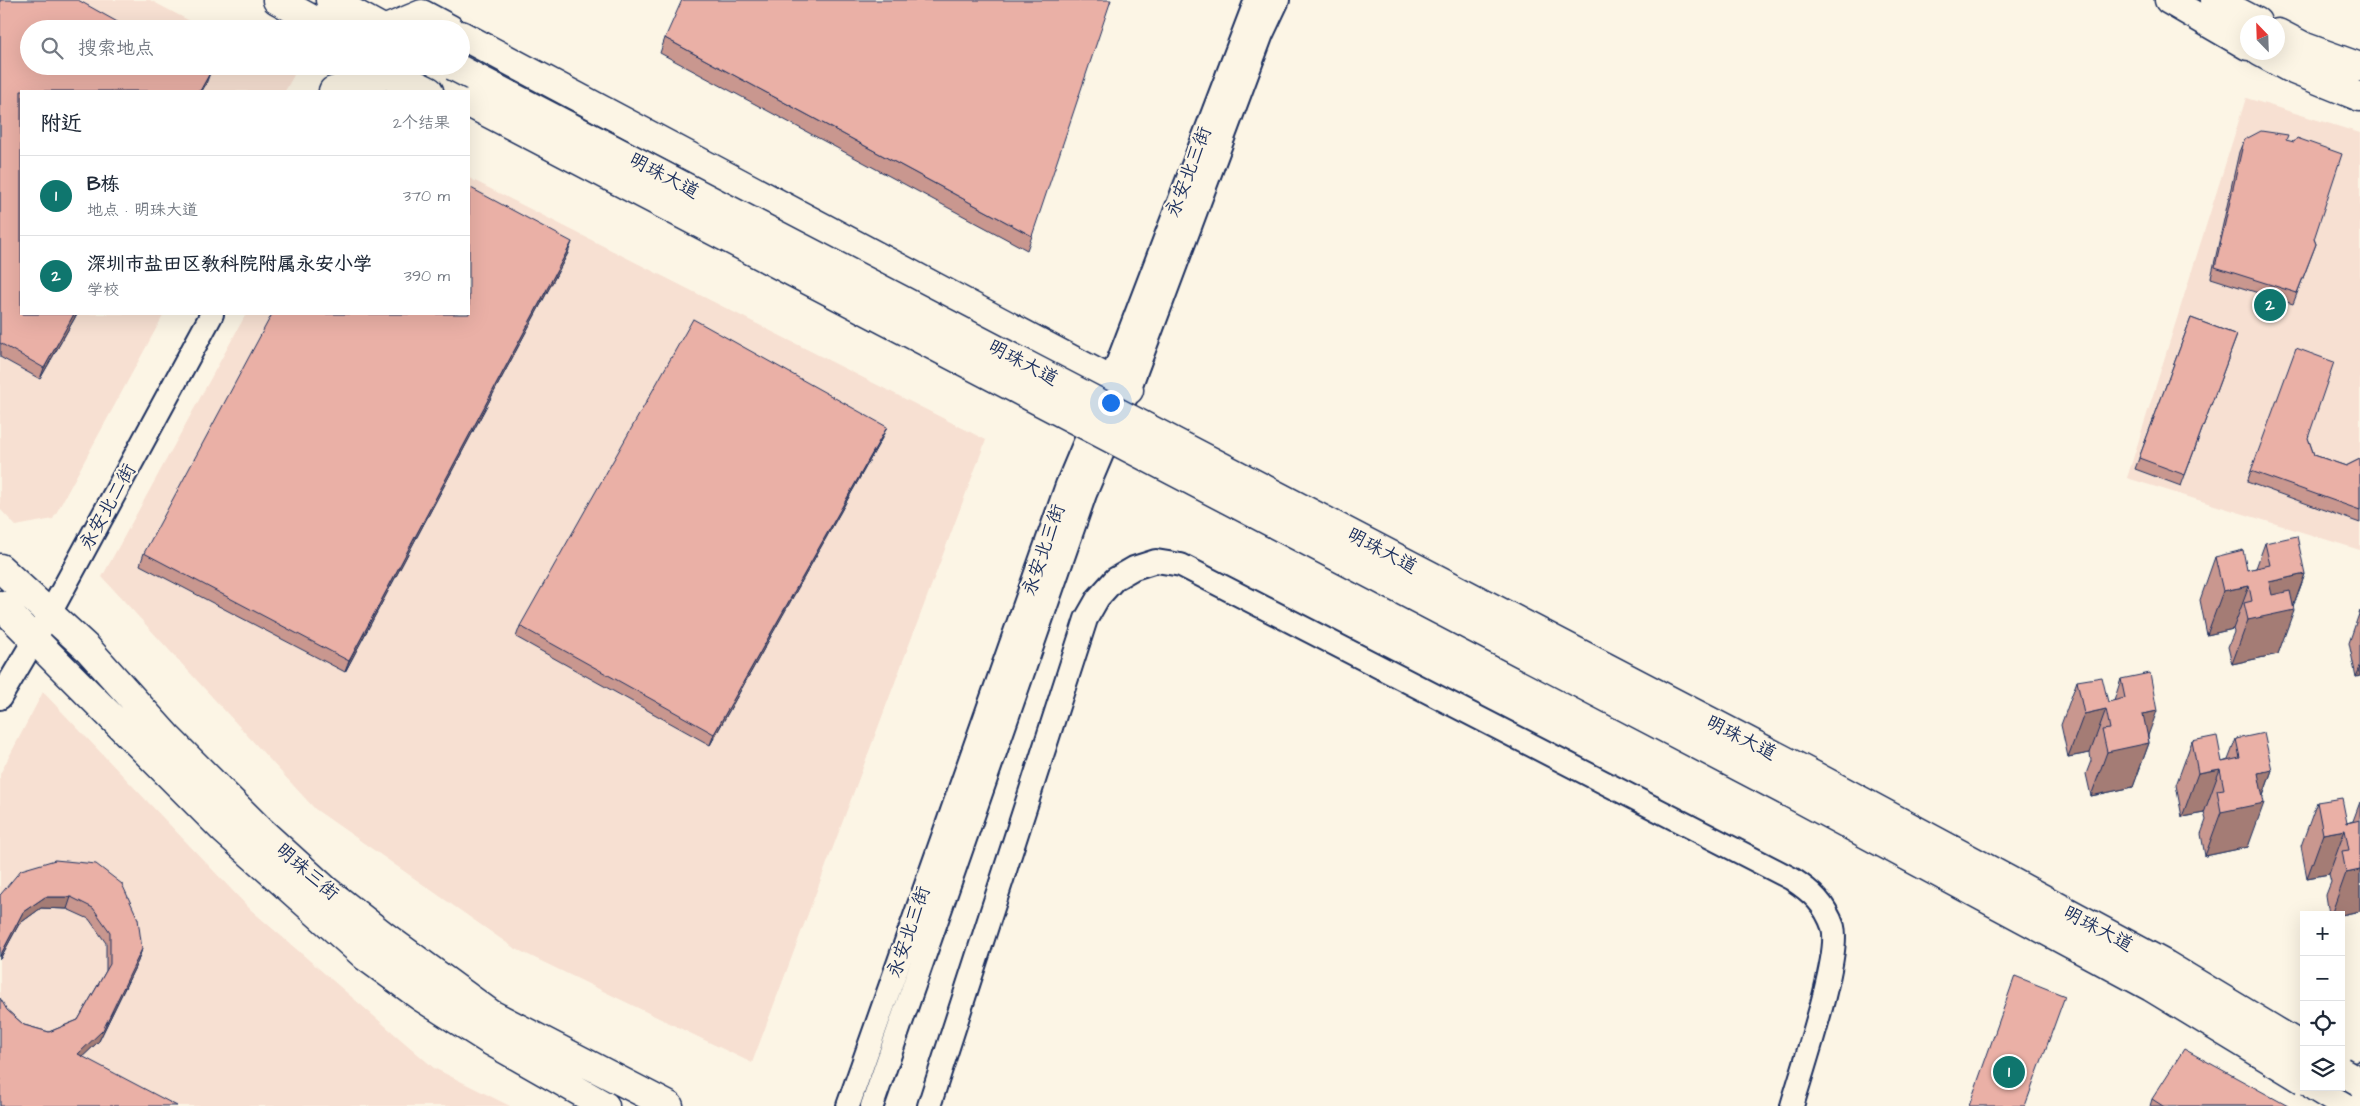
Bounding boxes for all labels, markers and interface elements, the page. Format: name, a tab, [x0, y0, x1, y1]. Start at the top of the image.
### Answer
north arrow	[2240, 15, 2285, 60]
search box	[20, 20, 470, 75]
icon: search	[38, 34, 66, 62]
text: 搜索地点	[78, 35, 154, 62]
text: 附近	[40, 109, 82, 138]
text: 2个结果	[393, 112, 450, 134]
street label: 永安北三街	[1159, 123, 1219, 221]
street label: 明珠大道	[624, 146, 704, 206]
text: B栋	[87, 171, 120, 198]
text: 1	[55, 185, 57, 207]
text: 370 m	[403, 185, 450, 207]
text: 地点 · 明珠大道	[87, 199, 198, 221]
text: 深圳市盐田区教科院附属永安小学	[87, 251, 372, 278]
text: 2	[51, 265, 61, 287]
text: 390 m	[404, 265, 450, 287]
text: 学校	[87, 279, 119, 301]
pin: 2	[2254, 286, 2286, 324]
street label: 明珠大道	[983, 333, 1063, 393]
your location	[1098, 390, 1124, 416]
street label: 永安北二街	[73, 459, 143, 555]
street label: 永安北三街	[1016, 501, 1072, 599]
street label: 明珠大道	[1342, 521, 1422, 581]
street label: 明珠大道	[1701, 709, 1781, 767]
street label: 明珠三街	[269, 837, 345, 907]
street label: 永安北三街	[881, 883, 937, 981]
street label: 明珠大道	[2058, 899, 2138, 959]
map controls	[2300, 911, 2345, 1091]
button: +	[2300, 911, 2345, 956]
button: −	[2300, 956, 2345, 1001]
button: locate	[2300, 1001, 2345, 1046]
button: layers	[2300, 1046, 2345, 1091]
pin: 1	[1993, 1053, 2025, 1091]

